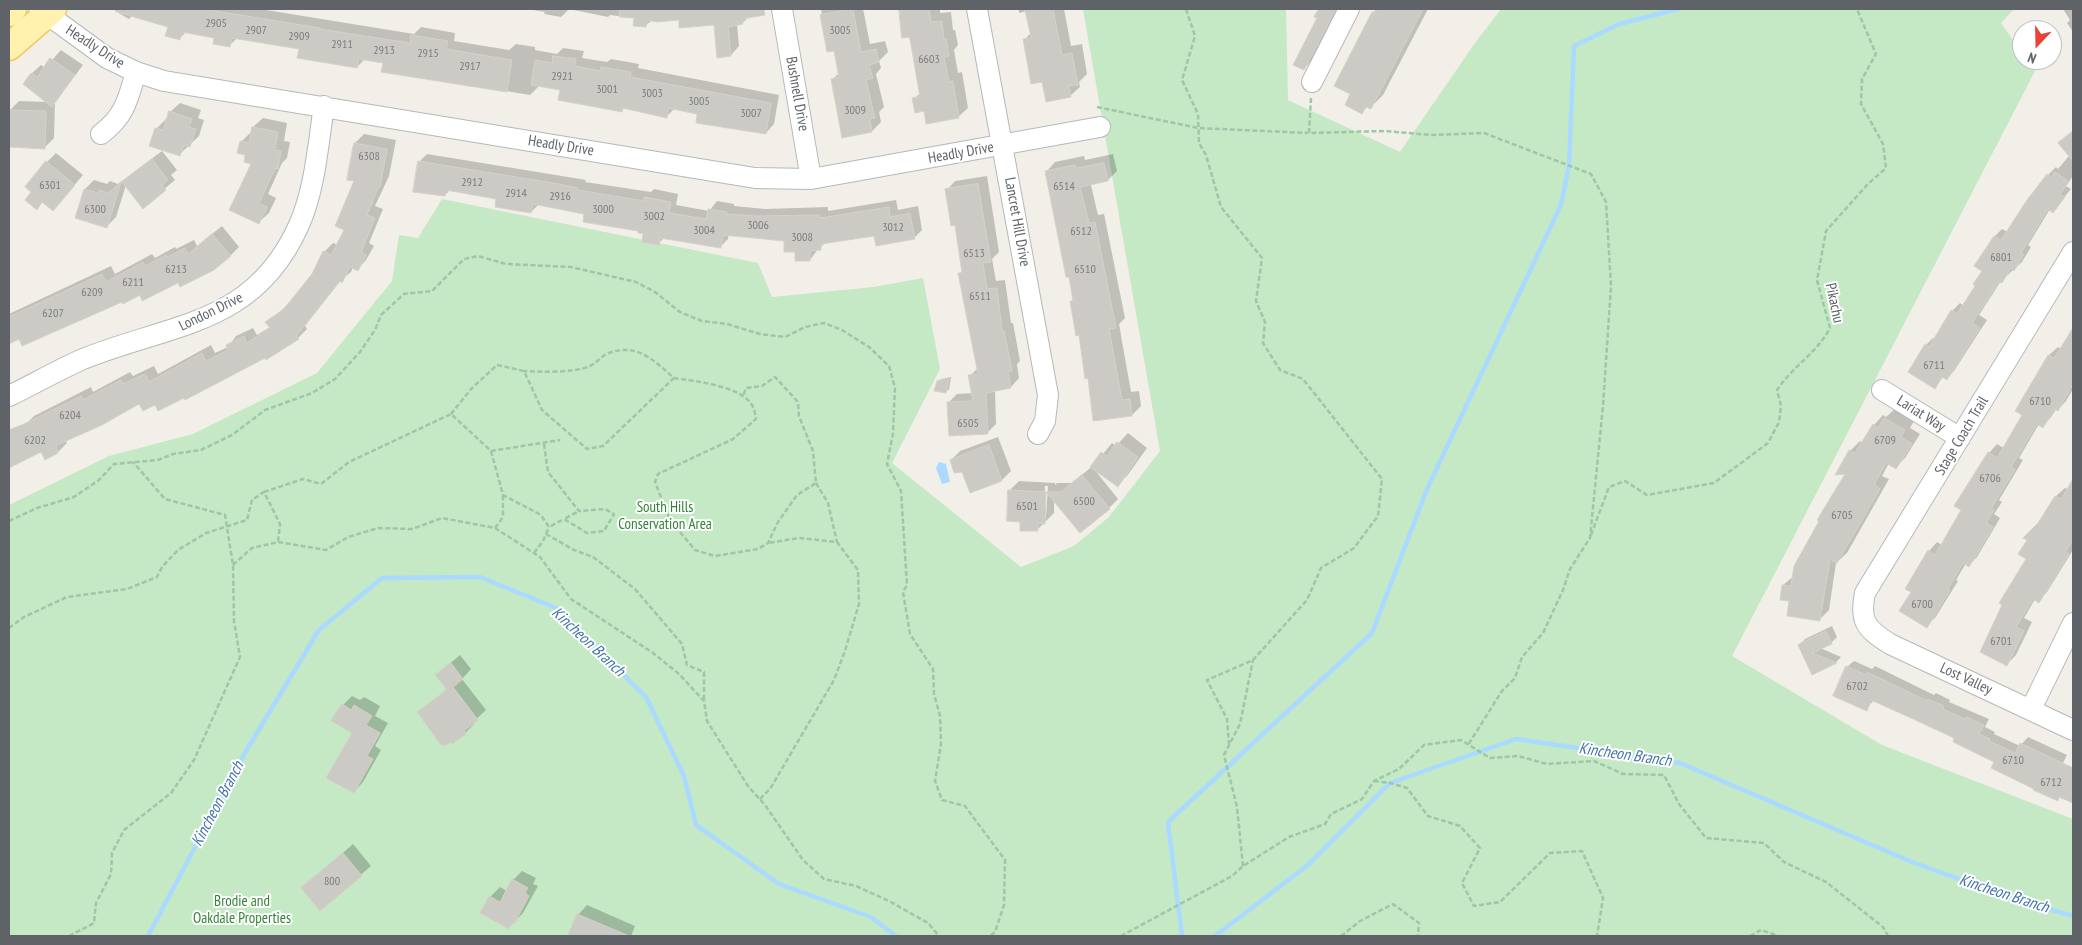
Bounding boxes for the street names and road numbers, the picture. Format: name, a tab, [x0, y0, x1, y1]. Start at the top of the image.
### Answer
street label: Headly Drive	[62, 21, 128, 73]
street label: Bushnell Drive	[782, 55, 812, 133]
street label: Headly Drive	[527, 132, 595, 160]
street label: Headly Drive	[927, 138, 995, 168]
street label: Lancret Hill Drive	[1000, 176, 1034, 268]
street label: Pikachu	[1821, 281, 1847, 325]
street label: London Drive	[176, 289, 246, 335]
street label: Lariat Way	[1893, 392, 1949, 436]
street label: Stage Coach Trail	[1931, 393, 1993, 479]
street label: Lost Valley	[1937, 659, 1995, 699]

